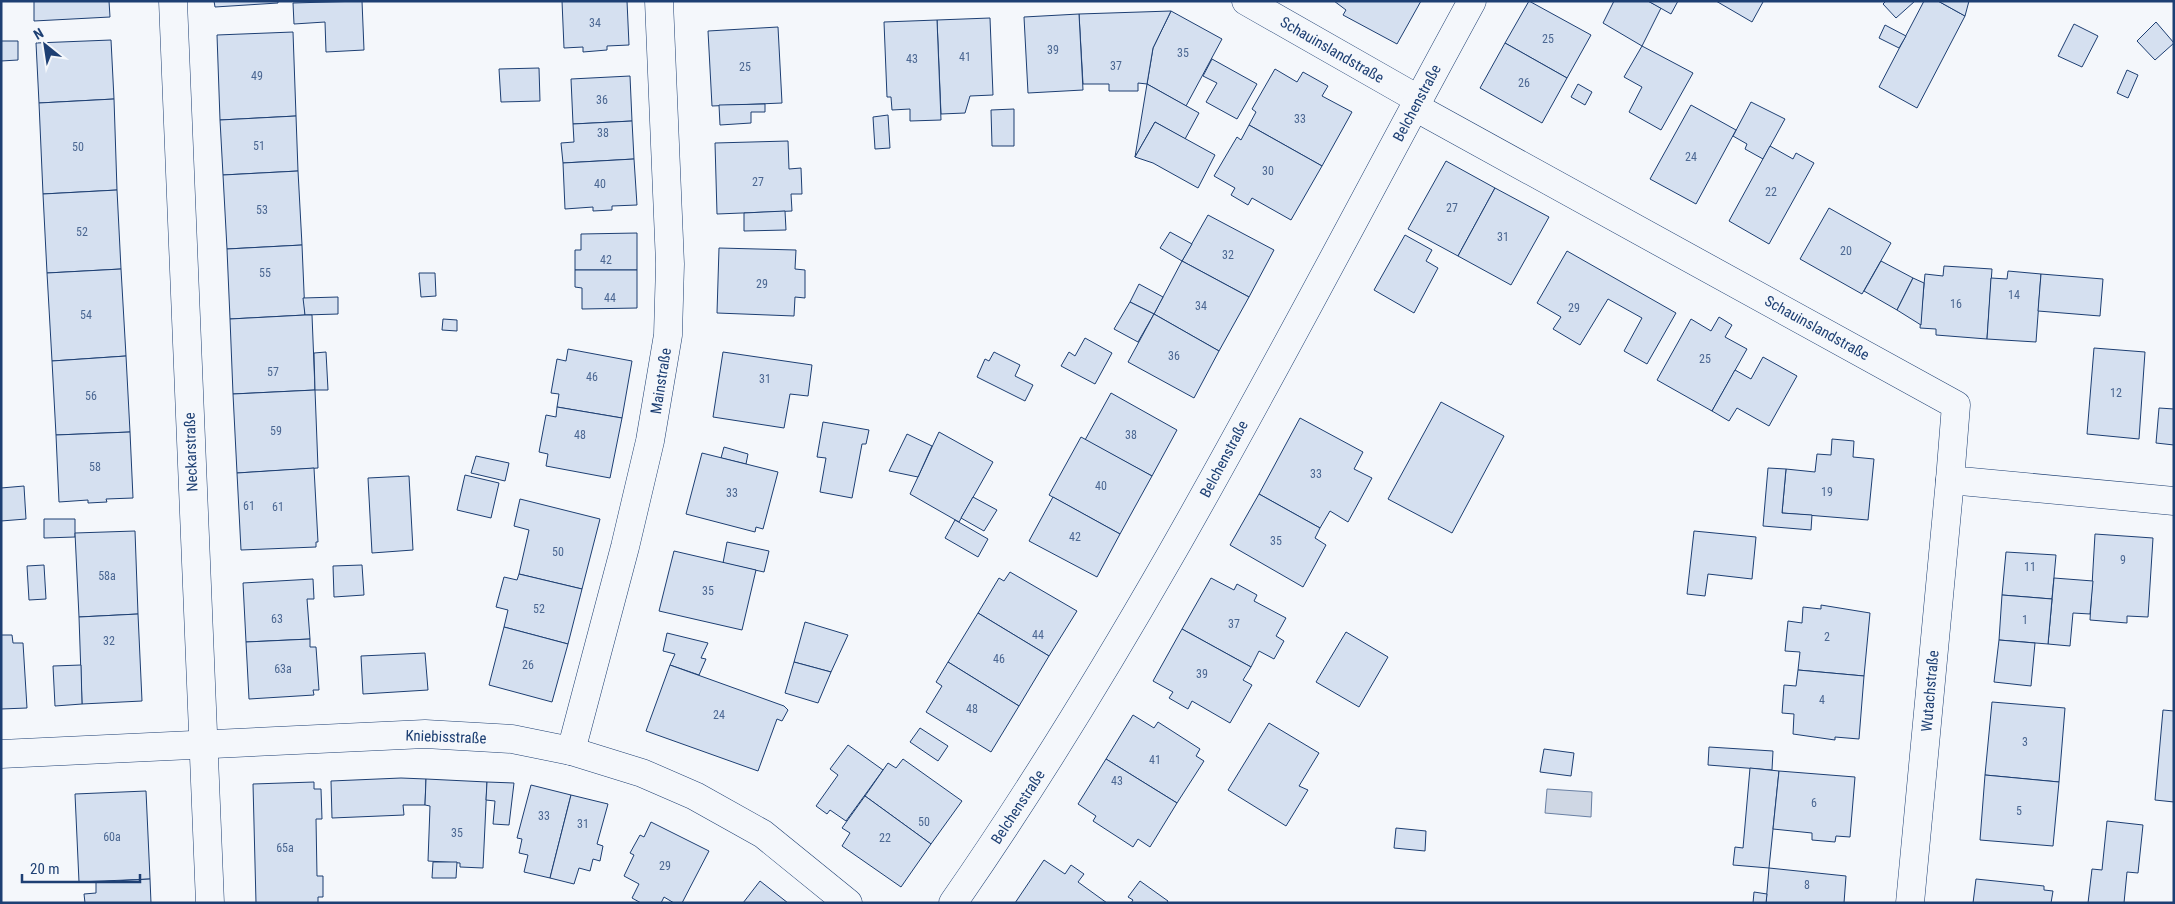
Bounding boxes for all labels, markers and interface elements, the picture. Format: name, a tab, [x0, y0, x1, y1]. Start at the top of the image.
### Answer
street label: Schauinslandstraße	[1277, 13, 1387, 87]
house number: 34	[589, 16, 601, 30]
north arrow	[20, 20, 70, 70]
text: N	[31, 25, 46, 43]
house number: 25	[1542, 32, 1554, 46]
house number: 39	[1047, 43, 1059, 57]
house number: 35	[1177, 46, 1189, 60]
house number: 41	[959, 50, 971, 64]
house number: 43	[906, 52, 918, 66]
house number: 37	[1110, 59, 1122, 73]
house number: 25	[739, 60, 751, 74]
street label: Belchenstraße	[1389, 61, 1445, 145]
house number: 49	[251, 69, 263, 83]
house number: 26	[1518, 76, 1530, 90]
house number: 36	[596, 93, 608, 107]
house number: 33	[1294, 112, 1306, 126]
house number: 38	[597, 126, 609, 140]
house number: 51	[253, 139, 265, 153]
house number: 50	[72, 140, 84, 154]
house number: 24	[1685, 150, 1697, 164]
house number: 30	[1262, 164, 1274, 178]
house number: 27	[752, 175, 764, 189]
house number: 40	[594, 177, 606, 191]
house number: 22	[1765, 185, 1777, 199]
house number: 27	[1446, 201, 1458, 215]
house number: 53	[256, 203, 268, 217]
house number: 52	[76, 225, 88, 239]
house number: 31	[1497, 230, 1509, 244]
house number: 20	[1840, 244, 1852, 258]
house number: 32	[1222, 248, 1234, 262]
house number: 42	[600, 253, 612, 267]
house number: 55	[259, 266, 271, 280]
house number: 29	[756, 277, 768, 291]
house number: 14	[2008, 288, 2020, 302]
house number: 44	[604, 291, 616, 305]
street label: Schauinslandstraße	[1762, 292, 1872, 364]
house number: 16	[1950, 297, 1962, 311]
house number: 34	[1195, 299, 1207, 313]
house number: 29	[1568, 301, 1580, 315]
house number: 54	[80, 308, 92, 322]
street label: Mainstraße	[647, 347, 675, 415]
house number: 36	[1168, 349, 1180, 363]
house number: 25	[1699, 352, 1711, 366]
house number: 57	[267, 365, 279, 379]
house number: 46	[586, 370, 598, 384]
house number: 31	[759, 372, 771, 386]
house number: 12	[2110, 386, 2122, 400]
house number: 56	[85, 389, 97, 403]
street label: Neckarstraße	[181, 412, 201, 492]
street label: Belchenstraße	[1196, 417, 1252, 501]
house number: 59	[270, 424, 282, 438]
house number: 48	[574, 428, 586, 442]
house number: 38	[1125, 428, 1137, 442]
house number: 58	[89, 460, 101, 474]
house number: 33	[1310, 467, 1322, 481]
house number: 40	[1095, 479, 1107, 493]
house number: 19	[1821, 485, 1833, 499]
house number: 33	[726, 486, 738, 500]
house number: 61	[243, 499, 255, 513]
house number: 61	[272, 500, 284, 514]
house number: 42	[1069, 530, 1081, 544]
house number: 35	[1270, 534, 1282, 548]
house number: 50	[552, 545, 564, 559]
house number: 9	[2120, 553, 2126, 567]
house number: 11	[2024, 560, 2036, 574]
house number: 58a	[98, 569, 116, 583]
house number: 35	[702, 584, 714, 598]
house number: 52	[533, 602, 545, 616]
house number: 63	[271, 612, 283, 626]
house number: 1	[2022, 613, 2028, 627]
house number: 37	[1228, 617, 1240, 631]
house number: 44	[1032, 628, 1044, 642]
house number: 2	[1824, 630, 1830, 644]
house number: 32	[103, 634, 115, 648]
street label: Wutachstraße	[1917, 649, 1943, 733]
house number: 46	[993, 652, 1005, 666]
house number: 26	[522, 658, 534, 672]
house number: 63a	[274, 662, 292, 676]
house number: 39	[1196, 667, 1208, 681]
house number: 4	[1819, 693, 1825, 707]
house number: 48	[966, 702, 978, 716]
house number: 24	[713, 708, 725, 722]
street label: Kniebisstraße	[405, 727, 487, 747]
house number: 3	[2022, 735, 2028, 749]
house number: 41	[1149, 753, 1161, 767]
street label: Belchenstraße	[987, 767, 1049, 847]
house number: 43	[1111, 774, 1123, 788]
house number: 6	[1811, 796, 1817, 810]
house number: 5	[2016, 804, 2022, 818]
house number: 33	[538, 809, 550, 823]
house number: 50	[918, 815, 930, 829]
house number: 31	[577, 817, 589, 831]
house number: 35	[451, 826, 463, 840]
house number: 60a	[103, 830, 121, 844]
house number: 22	[879, 831, 891, 845]
house number: 65a	[276, 841, 294, 855]
scale bar	[22, 852, 140, 884]
house number: 29	[659, 859, 671, 873]
text: 20 m	[30, 860, 60, 878]
house number: 8	[1804, 878, 1810, 892]

